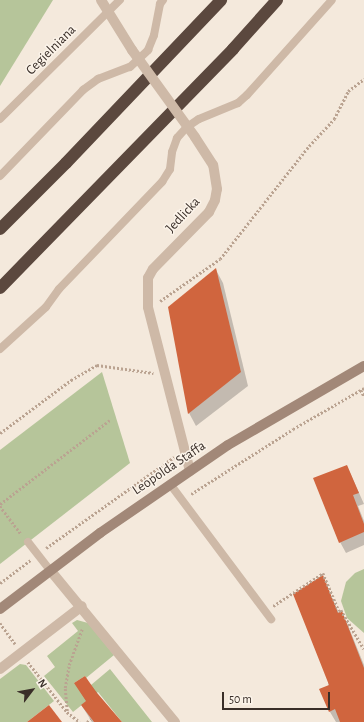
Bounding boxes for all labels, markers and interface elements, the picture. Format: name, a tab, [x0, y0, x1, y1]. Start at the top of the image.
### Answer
street label: Cegielniana	[22, 21, 80, 79]
street label: Jedlicka	[162, 194, 204, 236]
street label: Leopolda Staffa	[129, 437, 209, 499]
north arrow	[12, 670, 52, 710]
text: N	[36, 677, 49, 690]
scale bar	[224, 684, 332, 710]
text: 50 m	[229, 693, 252, 705]

